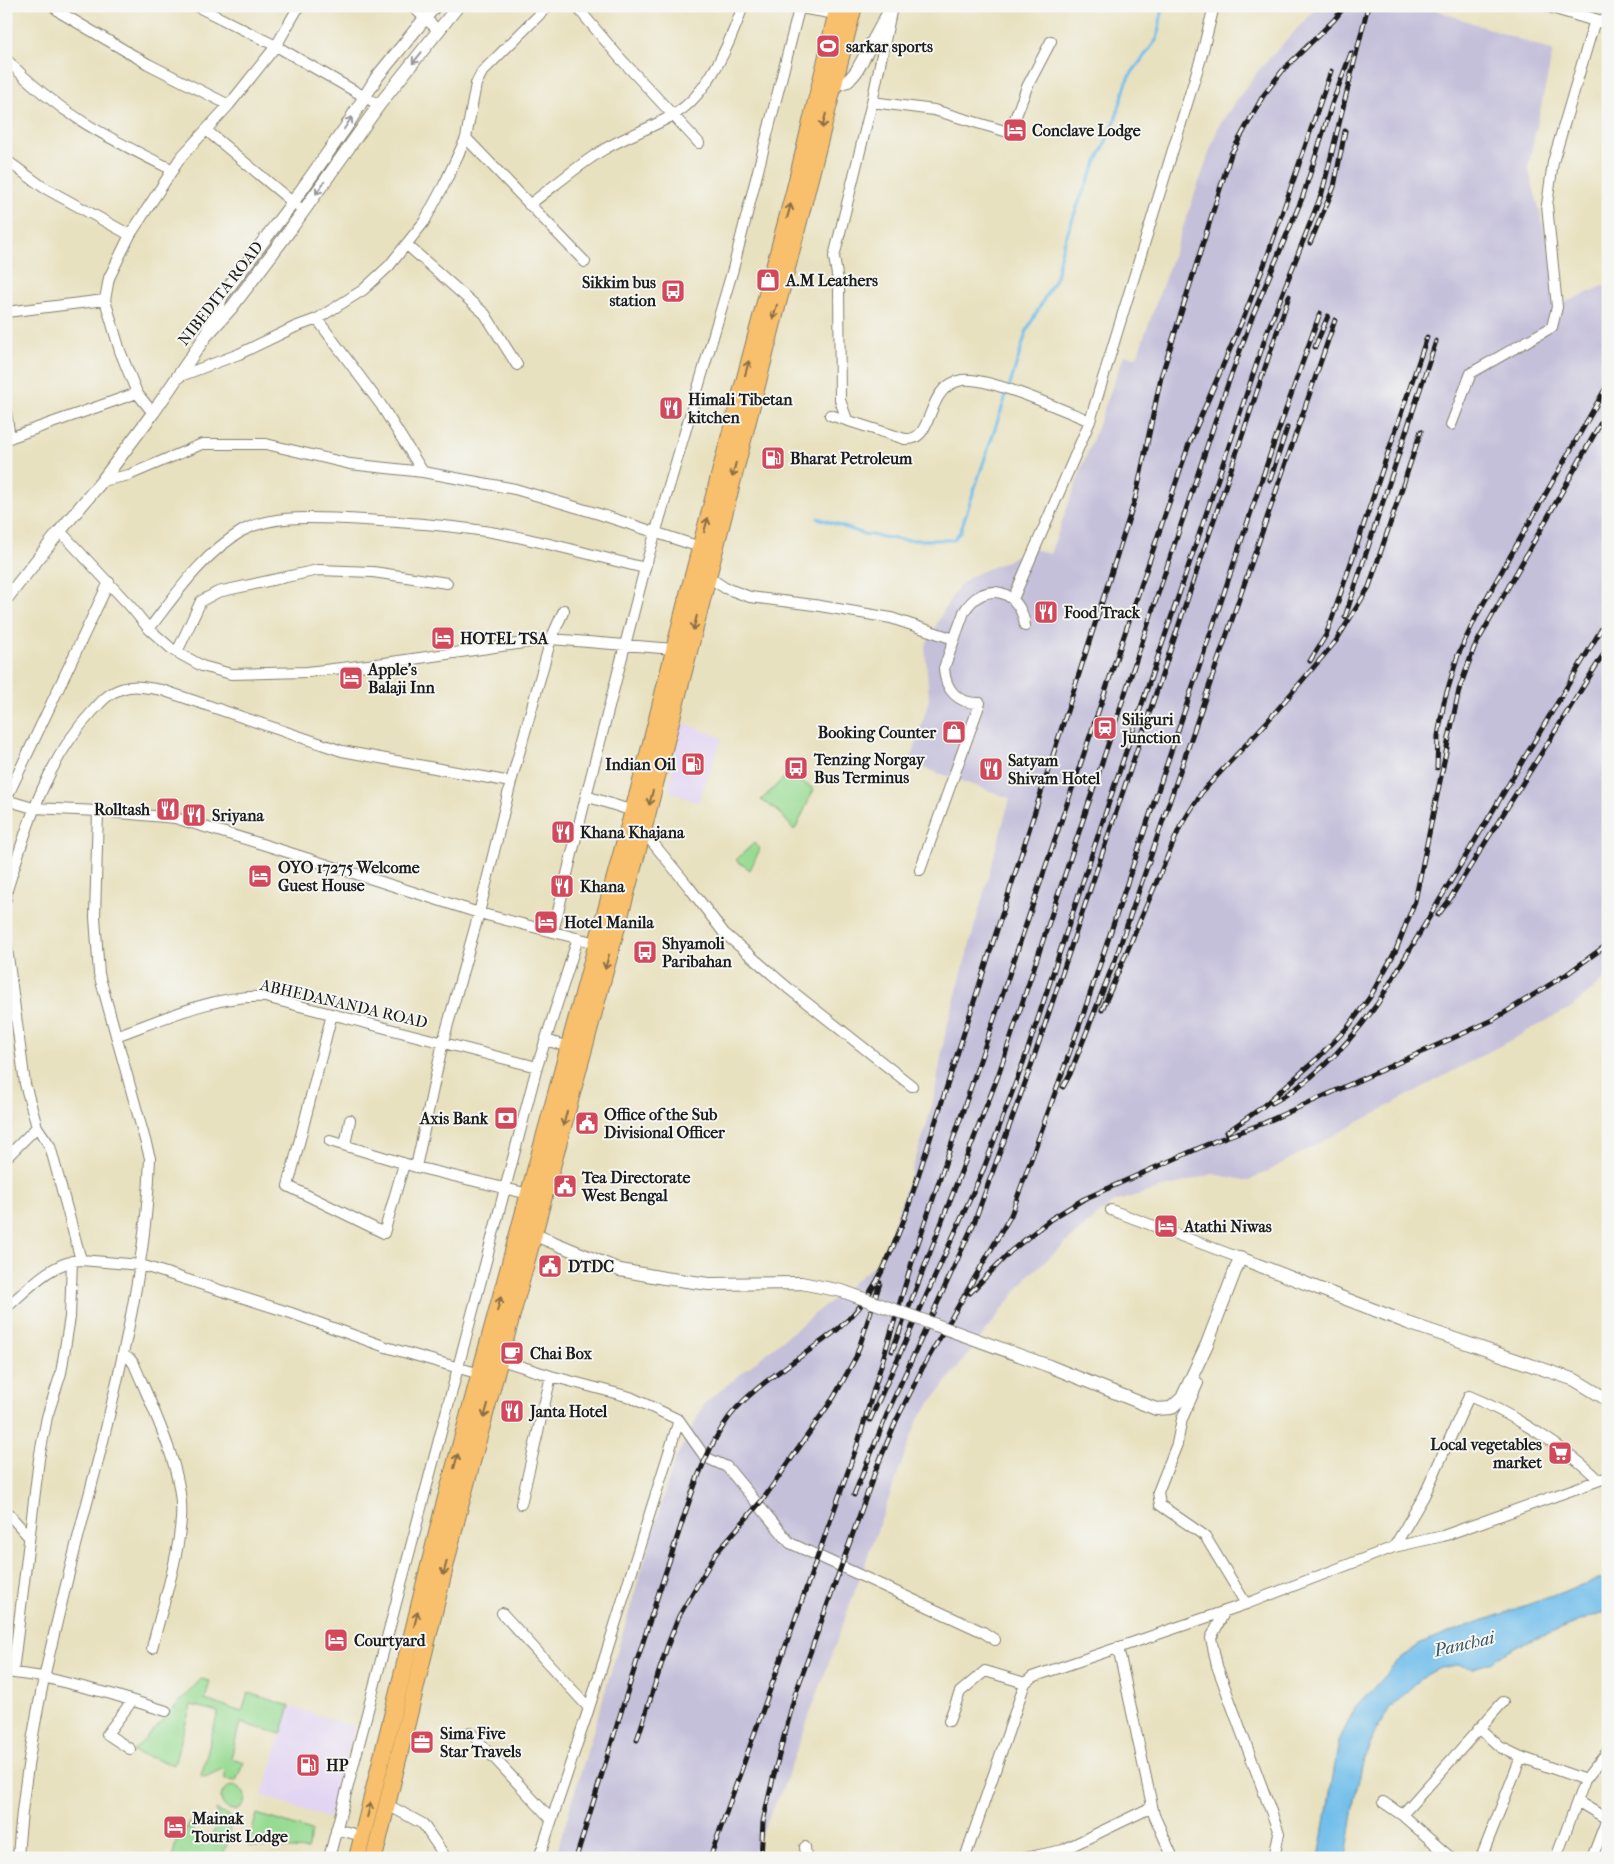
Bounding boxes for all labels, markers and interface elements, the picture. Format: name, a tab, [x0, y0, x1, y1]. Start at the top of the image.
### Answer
sports icon: sarkar sports	[815, 33, 841, 59]
place label: sarkar sports	[846, 37, 933, 57]
one-way arrow	[412, 52, 423, 65]
one-way arrow	[819, 113, 828, 129]
one-way arrow	[343, 116, 354, 130]
hotel icon: Conclave Lodge	[1002, 117, 1028, 143]
place label: Conclave Lodge	[1032, 121, 1141, 141]
one-way arrow	[315, 181, 325, 195]
one-way arrow	[784, 203, 794, 219]
street label: NIBEDITA ROAD	[174, 237, 267, 349]
shop icon: A.M Leathers	[755, 267, 781, 293]
place label: A.M Leathers	[785, 271, 878, 290]
place label: Sikkim bus station	[582, 273, 657, 310]
bus stop icon: Sikkim bus station	[660, 278, 686, 304]
one-way arrow	[770, 304, 779, 320]
one-way arrow	[743, 361, 753, 377]
place label: Himali Tibetan kitchen	[687, 390, 793, 427]
restaurant icon: Himali Tibetan kitchen	[658, 395, 684, 421]
fuel station icon: Bharat Petroleum	[760, 445, 786, 471]
place label: Bharat Petroleum	[790, 449, 913, 468]
one-way arrow	[729, 461, 738, 477]
one-way arrow	[702, 518, 711, 534]
restaurant icon: Food Track	[1033, 599, 1059, 625]
place label: Food Track	[1063, 603, 1141, 622]
one-way arrow	[690, 615, 699, 631]
hotel icon: HOTEL TSA	[430, 625, 456, 651]
place label: HOTEL TSA	[460, 629, 549, 648]
place label: Apple's Balaji Inn	[367, 660, 435, 697]
hotel icon: Apple's Balaji Inn	[338, 665, 364, 691]
place label: Siliguri Junction	[1120, 710, 1181, 748]
station icon: Siliguri Junction	[1092, 715, 1118, 741]
shop icon: Booking Counter	[941, 719, 967, 745]
place label: Booking Counter	[818, 723, 937, 743]
place label: Tenzing Norgay Bus Terminus	[813, 750, 926, 787]
fuel station icon: Indian Oil	[680, 751, 706, 777]
place label: Satyam Shivam Hotel	[1008, 751, 1101, 788]
place label: Indian Oil	[605, 755, 677, 774]
bus stop icon: Tenzing Norgay Bus Terminus	[783, 755, 809, 781]
restaurant icon: Satyam Shivam Hotel	[978, 756, 1004, 782]
one-way arrow	[646, 789, 655, 805]
restaurant icon: Rolltash	[155, 796, 181, 822]
place label: Rolltash	[94, 800, 151, 819]
restaurant icon: Sriyana	[181, 802, 207, 828]
place label: Sriyana	[212, 806, 265, 826]
restaurant icon: Khana Khajana	[550, 819, 576, 845]
place label: Khana Khajana	[580, 823, 685, 842]
place label: OYO 17275 Welcome Guest House	[278, 858, 420, 895]
hotel icon: OYO 17275 Welcome Guest House	[247, 863, 273, 889]
restaurant icon: Khana	[549, 873, 575, 899]
place label: Khana	[580, 877, 625, 896]
hotel icon: Hotel Manila	[533, 909, 559, 935]
place label: Hotel Manila	[564, 913, 654, 932]
place label: Shyamoli Paribahan	[662, 934, 732, 971]
bus stop icon: Shyamoli Paribahan	[632, 939, 658, 965]
one-way arrow	[602, 954, 611, 970]
street label: ABHEDANANDA ROAD	[257, 975, 430, 1032]
bank icon: Axis Bank	[493, 1105, 519, 1131]
place label: Office of the Sub Divisional Officer	[604, 1105, 726, 1142]
place label: Axis Bank	[419, 1109, 489, 1128]
public building icon: Office of the Sub Divisional Officer	[574, 1110, 600, 1136]
one-way arrow	[560, 1111, 570, 1127]
place label: Tea Directorate West Bengal	[581, 1168, 690, 1206]
public building icon: Tea Directorate West Bengal	[552, 1173, 578, 1199]
hotel icon: Atathi Niwas	[1153, 1213, 1179, 1239]
place label: Atathi Niwas	[1183, 1217, 1272, 1236]
public building icon: DTDC	[537, 1253, 563, 1279]
place label: DTDC	[568, 1257, 614, 1276]
one-way arrow	[495, 1297, 504, 1313]
cafe icon: Chai Box	[499, 1340, 525, 1366]
place label: Chai Box	[530, 1344, 593, 1363]
restaurant icon: Janta Hotel	[499, 1398, 525, 1424]
place label: Janta Hotel	[528, 1402, 608, 1422]
one-way arrow	[481, 1403, 491, 1419]
place label: Local vegetables market	[1430, 1435, 1542, 1472]
supermarket icon: Local vegetables market	[1547, 1440, 1573, 1466]
one-way arrow	[452, 1454, 462, 1470]
one-way arrow	[440, 1560, 449, 1576]
one-way arrow	[412, 1611, 421, 1627]
hotel icon: Courtyard	[323, 1627, 349, 1653]
water label: Panchai	[1431, 1627, 1498, 1662]
place label: Courtyard	[354, 1631, 427, 1651]
place label: Sima Five Star Travels	[440, 1724, 521, 1761]
office icon: Sima Five Star Travels	[409, 1729, 435, 1755]
fuel station icon: HP	[295, 1752, 321, 1778]
place label: HP	[326, 1756, 349, 1775]
one-way arrow	[365, 1803, 374, 1819]
place label: Mainak Tourist Lodge	[191, 1809, 288, 1847]
hotel icon: Mainak Tourist Lodge	[162, 1814, 188, 1840]

